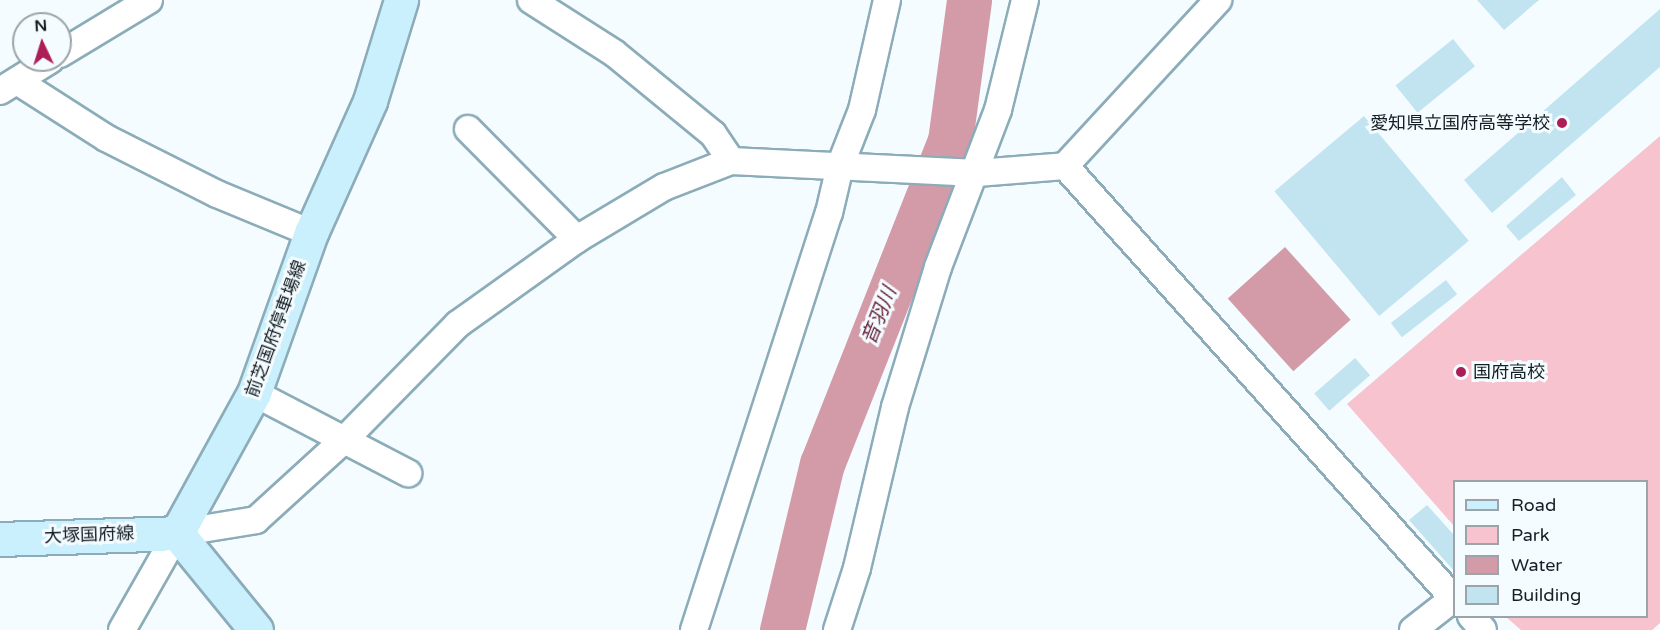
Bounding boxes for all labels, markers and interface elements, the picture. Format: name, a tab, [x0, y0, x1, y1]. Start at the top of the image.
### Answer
north arrow	[12, 12, 72, 72]
text: N	[34, 16, 48, 36]
place label: 愛知県立国府高等学校	[1370, 112, 1550, 134]
marker: 愛知県立国府高等学校	[1555, 116, 1569, 130]
street label: 前芝国府停車場線	[241, 258, 311, 400]
water label: 音羽川	[858, 284, 902, 348]
place label: 国府高校	[1473, 361, 1545, 383]
marker: 国府高校	[1454, 365, 1468, 379]
legend	[1453, 480, 1648, 618]
text: Road	[1511, 494, 1556, 516]
street label: 大塚国府線	[44, 523, 134, 547]
text: Park	[1511, 524, 1549, 546]
text: Water	[1511, 554, 1562, 576]
text: Building	[1511, 584, 1581, 606]

